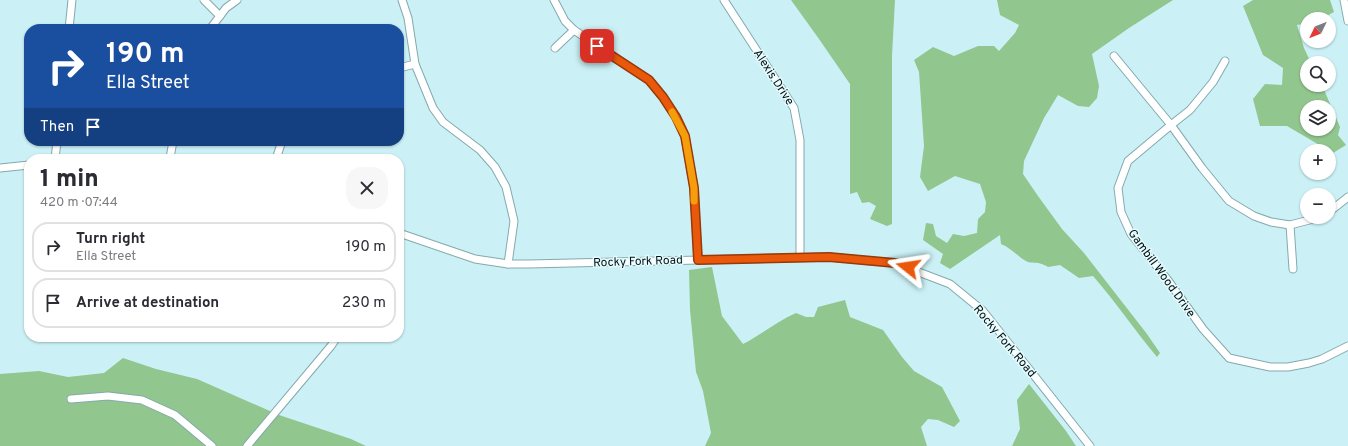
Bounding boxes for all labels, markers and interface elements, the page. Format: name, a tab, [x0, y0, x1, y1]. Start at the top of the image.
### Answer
north arrow	[1300, 12, 1336, 48]
map controls	[1300, 12, 1336, 224]
pin	[580, 29, 614, 63]
icon: arrive	[586, 35, 608, 57]
text: 190 m	[106, 37, 184, 73]
icon: right	[40, 40, 92, 92]
street label: Alexis Drive	[749, 47, 797, 109]
button: search	[1300, 56, 1336, 92]
text: Ella Street	[106, 72, 189, 95]
button: layers	[1300, 100, 1336, 136]
icon: arrive	[82, 116, 104, 138]
text: Then	[40, 118, 74, 137]
button: +	[1300, 144, 1336, 180]
text: 1 min	[40, 165, 99, 195]
button: close	[346, 167, 388, 209]
button: −	[1300, 188, 1336, 224]
text: 420 m · 07:44	[40, 195, 118, 211]
street label: Gambill Wood Drive	[1124, 226, 1199, 321]
text: Turn right	[76, 230, 145, 249]
icon: right	[42, 236, 64, 258]
text: 190 m	[346, 238, 386, 257]
position arrow	[887, 246, 929, 288]
text: Ella Street	[76, 249, 136, 265]
street label: Rocky Fork Road	[593, 252, 683, 272]
icon: arrive	[42, 292, 64, 314]
text: Arrive at destination	[76, 294, 219, 313]
text: 230 m	[342, 294, 386, 313]
street label: Rocky Fork Road	[969, 302, 1039, 381]

